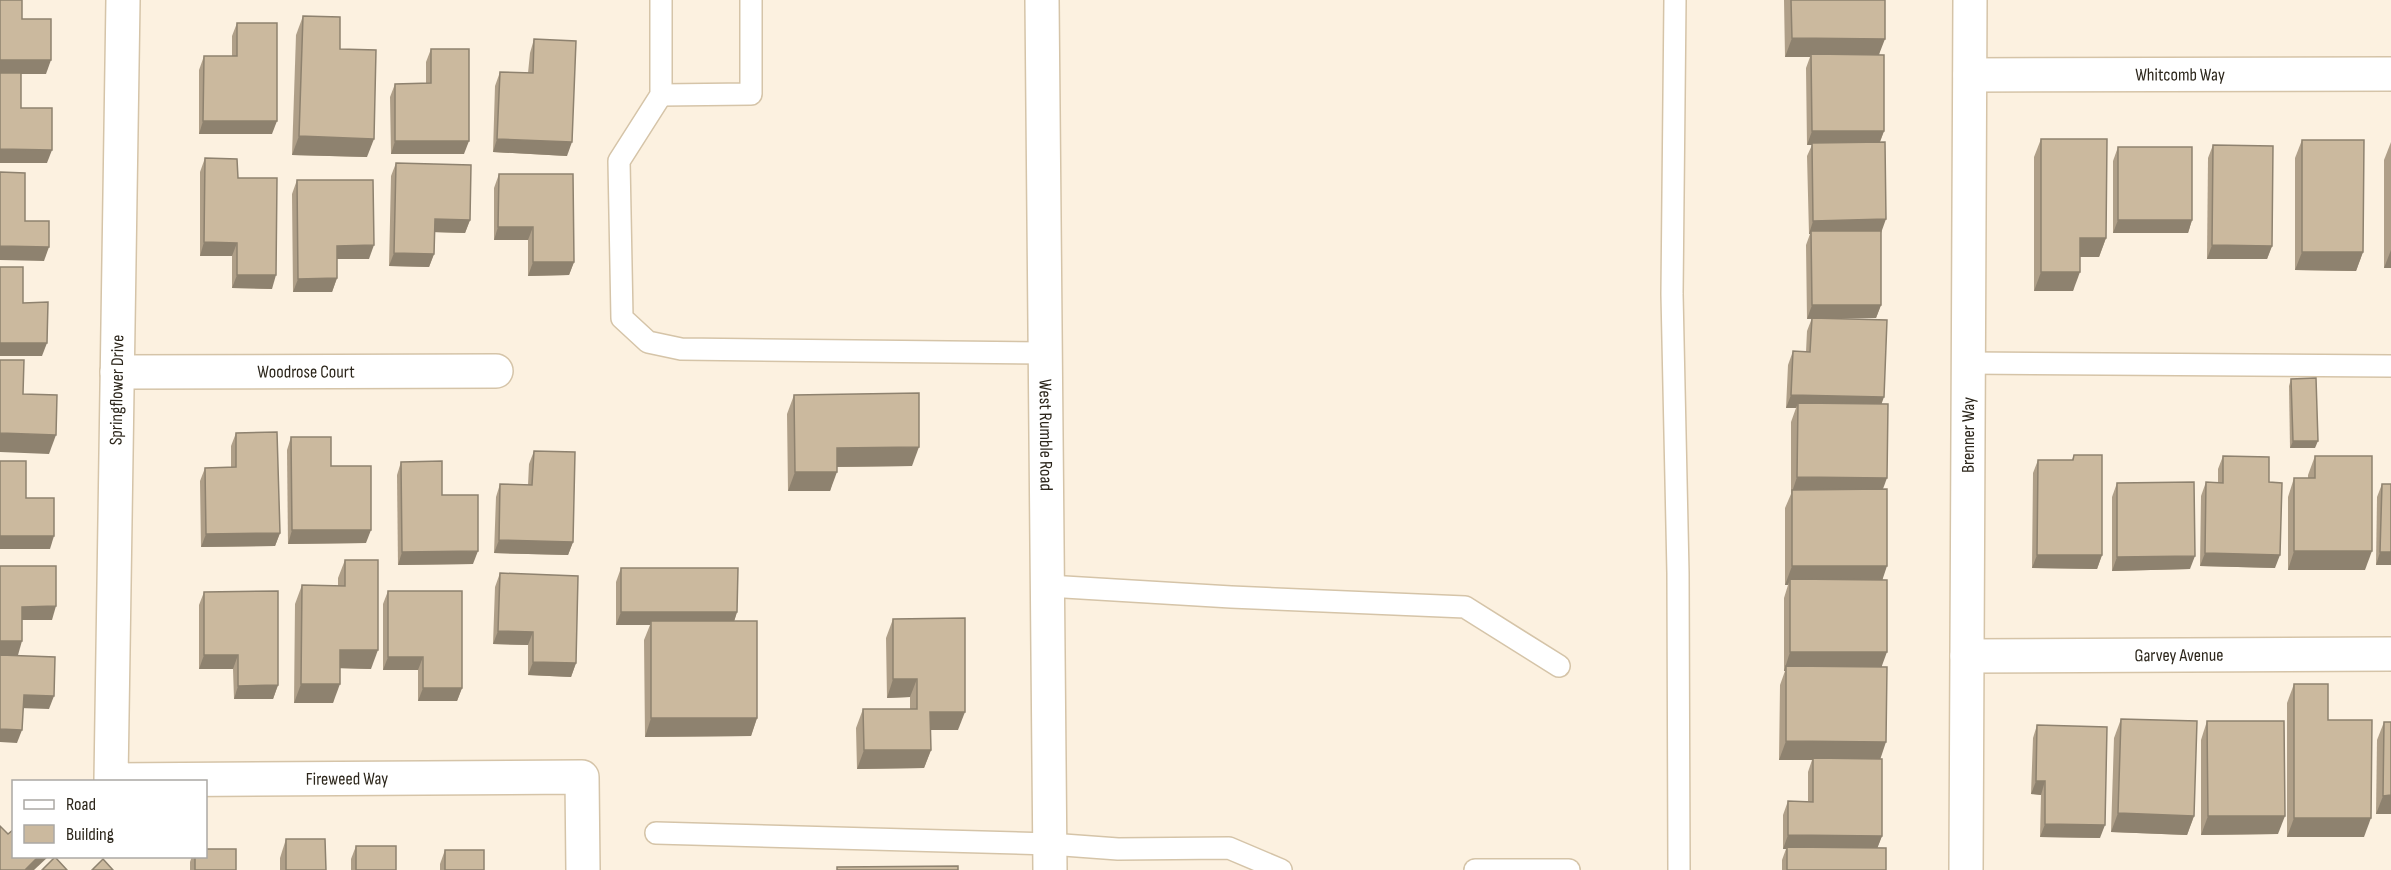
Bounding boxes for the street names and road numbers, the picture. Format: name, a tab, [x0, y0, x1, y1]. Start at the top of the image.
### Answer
street label: Whitcomb Way	[2135, 64, 2225, 85]
street label: Springflower Drive	[106, 335, 128, 445]
street label: Woodrose Court	[257, 361, 355, 382]
street label: West Rumble Road	[1035, 379, 1057, 491]
street label: Brenner Way	[1957, 397, 1979, 473]
street label: Garvey Avenue	[2134, 644, 2224, 666]
street label: Fireweed Way	[306, 768, 388, 789]

